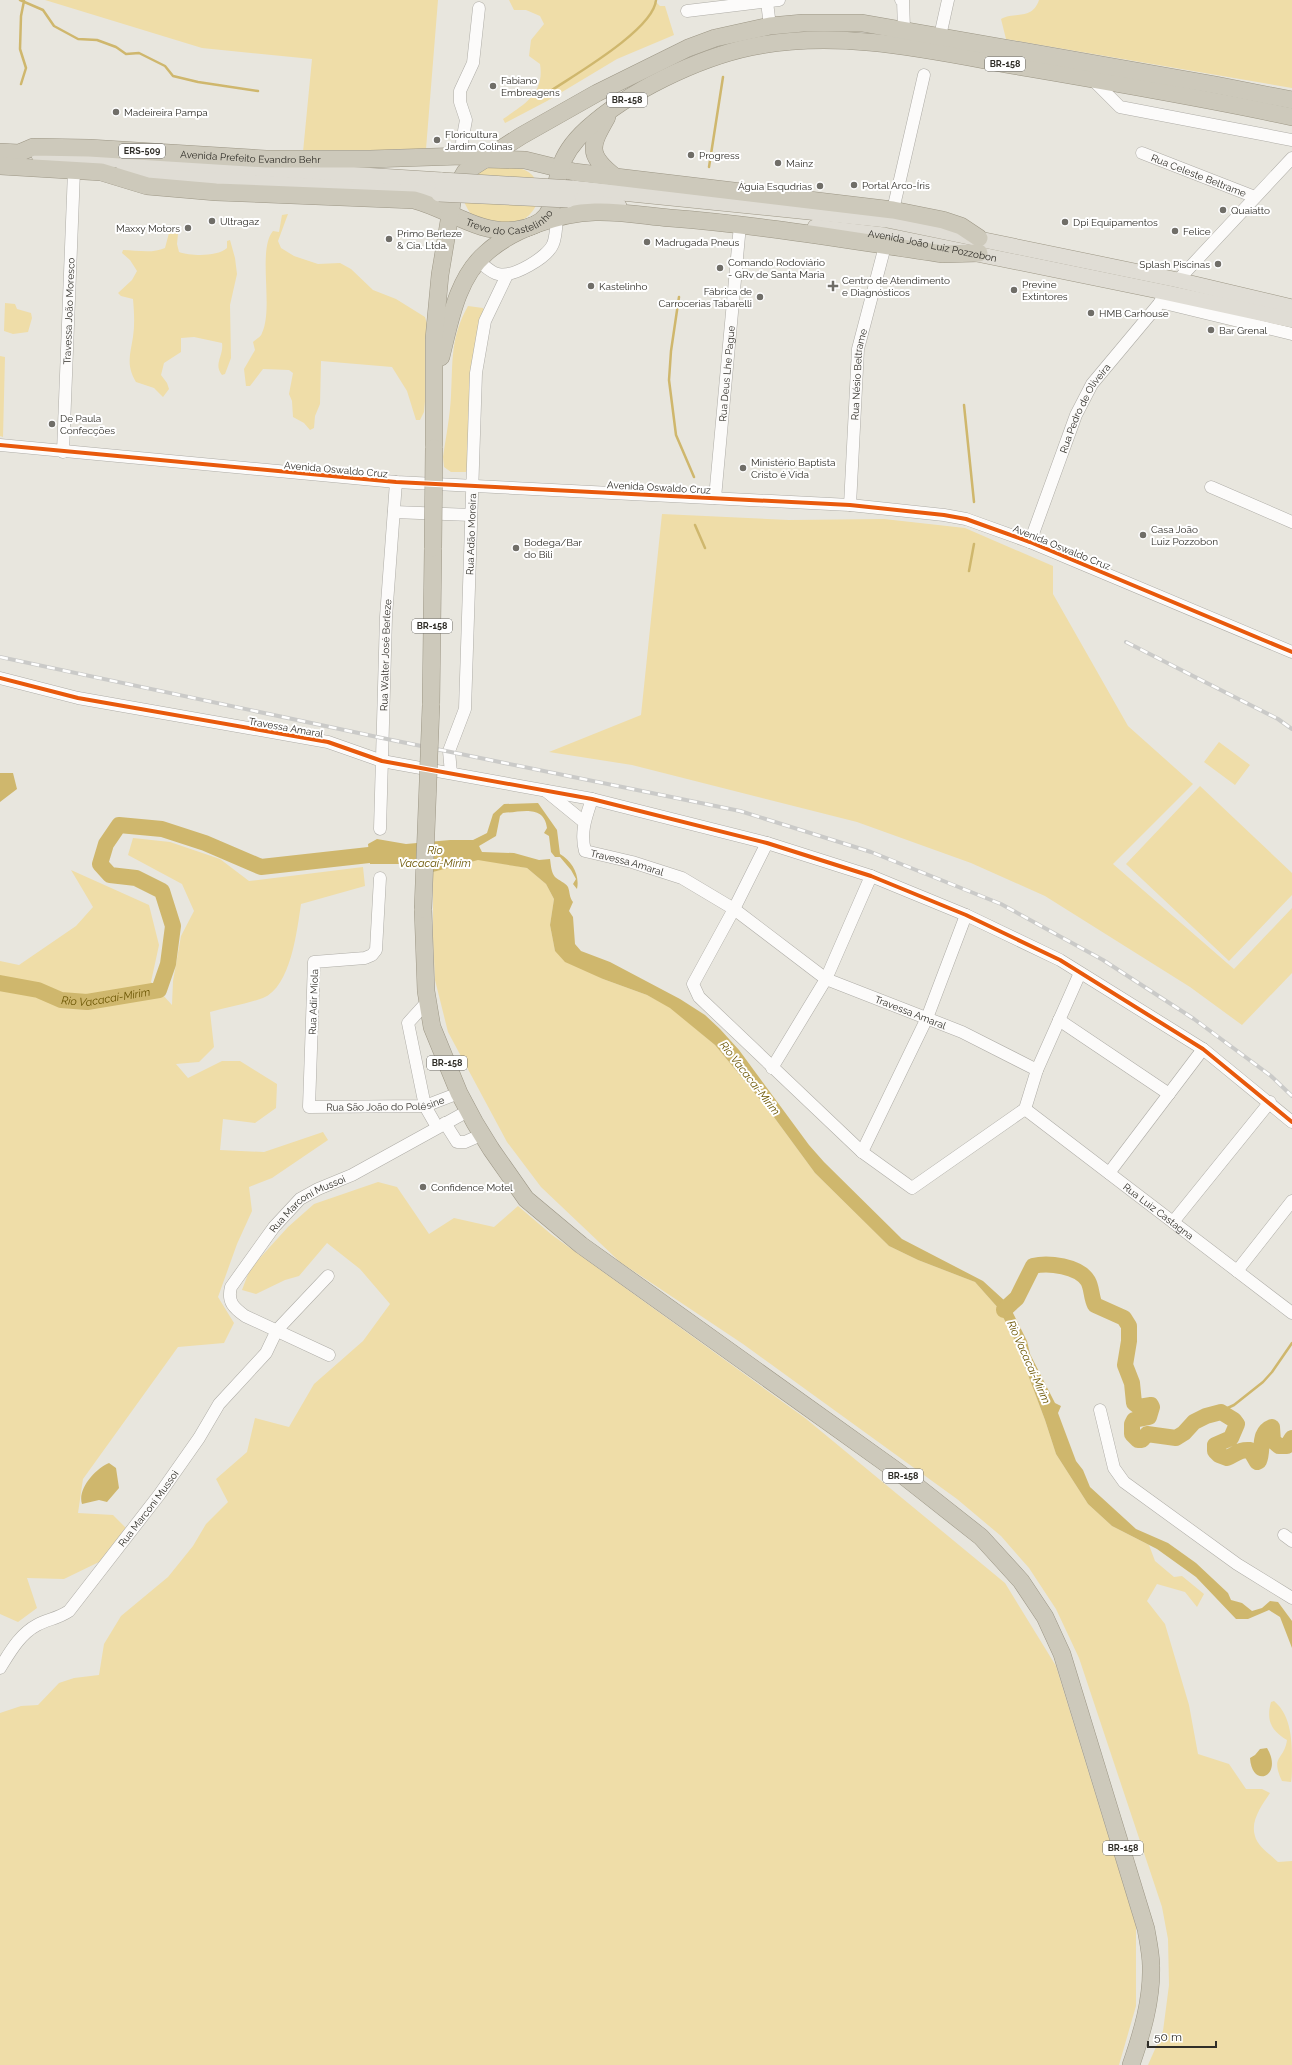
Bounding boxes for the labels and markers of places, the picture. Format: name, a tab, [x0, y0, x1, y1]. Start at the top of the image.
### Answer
place label: Fabiano Embreagens	[501, 75, 560, 98]
marker: Fabiano Embreagens	[488, 81, 498, 91]
marker: Madeireira Pampa	[111, 107, 121, 117]
place label: Madeireira Pampa	[124, 107, 208, 118]
place label: Floricultura Jardim Colinas	[445, 129, 513, 152]
marker: Floricultura Jardim Colinas	[432, 135, 442, 145]
marker: Progress	[686, 150, 696, 160]
place label: Progress	[699, 150, 740, 161]
marker: Mainz	[773, 158, 783, 168]
place label: Mainz	[786, 158, 813, 169]
marker: Portal Arco-Íris	[849, 180, 859, 190]
place label: Portal Arco-Íris	[862, 180, 930, 191]
place label: Águia Esqudrias	[738, 181, 812, 192]
marker: Águia Esqudrias	[815, 181, 825, 191]
marker: Quaiatto	[1218, 205, 1228, 215]
place label: Quaiatto	[1231, 205, 1270, 216]
marker: Ultragaz	[207, 216, 217, 226]
place label: Ultragaz	[220, 216, 259, 227]
marker: Dpi Equipamentos	[1060, 217, 1070, 227]
place label: Dpi Equipamentos	[1073, 217, 1158, 228]
place label: Maxxy Motors	[116, 223, 180, 234]
marker: Maxxy Motors	[183, 223, 193, 233]
marker: Felice	[1170, 226, 1180, 236]
place label: Felice	[1183, 226, 1211, 237]
place label: Primo Berleze & Cia. Ltda.	[397, 228, 462, 251]
marker: Primo Berleze & Cia. Ltda.	[384, 234, 394, 244]
marker: Madrugada Pneus	[642, 237, 652, 247]
place label: Madrugada Pneus	[655, 237, 740, 248]
place label: Comando Rodoviário - GRv de Santa Maria	[728, 257, 825, 280]
place label: Splash Piscinas	[1139, 259, 1210, 270]
marker: Splash Piscinas	[1213, 259, 1223, 269]
marker: Comando Rodoviário - GRv de Santa Maria	[715, 263, 725, 273]
place label: Centro de Atendimento e Diagnósticos	[842, 275, 950, 298]
place label: Previne Extintores	[1022, 279, 1068, 302]
marker: Centro de Atendimento e Diagnósticos	[827, 280, 839, 292]
marker: Kastelinho	[586, 281, 596, 291]
place label: Kastelinho	[599, 281, 647, 292]
marker: Previne Extintores	[1009, 285, 1019, 295]
place label: Fábrica de Carrocerias Tabarelli	[658, 286, 752, 309]
marker: Fábrica de Carrocerias Tabarelli	[755, 292, 765, 302]
marker: HMB Carhouse	[1086, 308, 1096, 318]
place label: HMB Carhouse	[1099, 308, 1169, 319]
marker: Bar Grenal	[1206, 325, 1216, 335]
place label: Bar Grenal	[1219, 325, 1268, 336]
place label: De Paula Confecções	[60, 413, 115, 436]
marker: De Paula Confecções	[47, 419, 57, 429]
place label: Ministério Baptista Cristo é Vida	[751, 457, 835, 480]
marker: Ministério Baptista Cristo é Vida	[738, 463, 748, 473]
place label: Casa João Luiz Pozzobon	[1151, 524, 1218, 547]
marker: Casa João Luiz Pozzobon	[1138, 530, 1148, 540]
place label: Bodega/Bar do Bili	[524, 537, 582, 560]
marker: Bodega/Bar do Bili	[511, 543, 521, 553]
marker: Confidence Motel	[418, 1182, 428, 1192]
place label: Confidence Motel	[431, 1182, 513, 1193]

